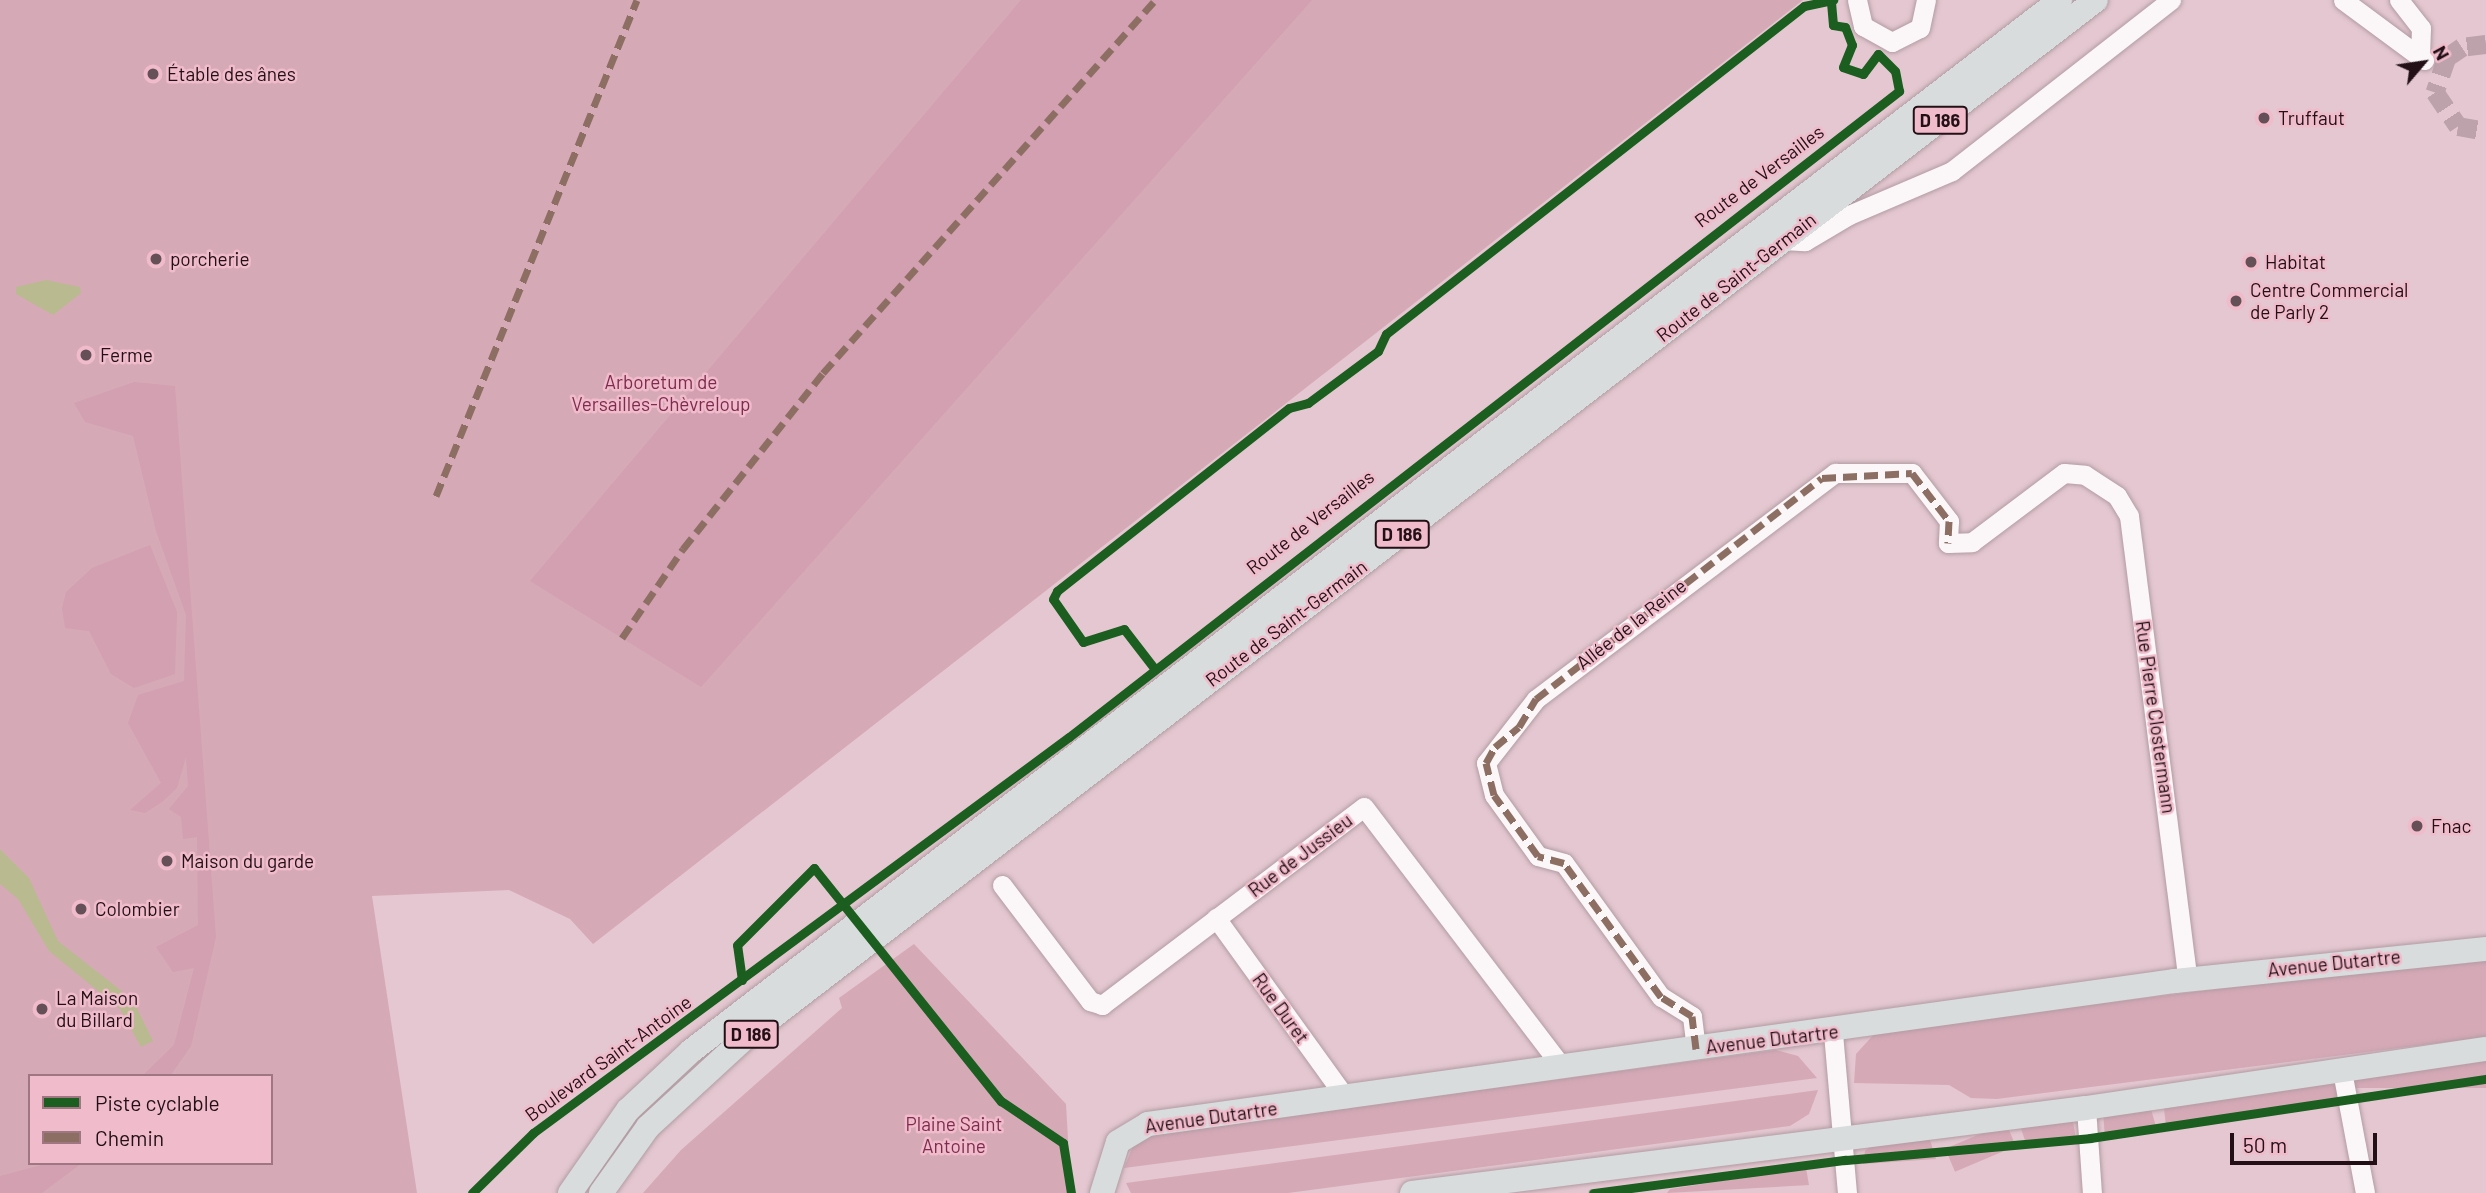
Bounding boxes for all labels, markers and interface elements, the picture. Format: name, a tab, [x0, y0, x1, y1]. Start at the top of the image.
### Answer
north arrow	[2388, 28, 2458, 98]
text: N	[2429, 41, 2455, 64]
place label: Étable des ânes	[167, 63, 296, 85]
marker: Étable des ânes	[145, 66, 161, 82]
road number: D 186	[1912, 106, 1968, 134]
place label: Truffaut	[2278, 107, 2345, 129]
marker: Truffaut	[2256, 110, 2272, 126]
street label: Route de Versailles	[1690, 120, 1828, 232]
street label: Route de Saint-Germain	[1652, 208, 1820, 346]
place label: porcherie	[170, 248, 250, 270]
marker: porcherie	[148, 251, 164, 267]
place label: Habitat	[2265, 251, 2326, 273]
marker: Habitat	[2243, 254, 2259, 270]
place label: Centre Commercial de Parly 2	[2250, 279, 2408, 323]
marker: Centre Commercial de Parly 2	[2228, 293, 2244, 309]
place label: Ferme	[100, 344, 153, 366]
marker: Ferme	[78, 347, 94, 363]
park label: Arboretum de Versailles-Chèvreloup	[571, 371, 751, 415]
street label: Route de Versailles	[1242, 465, 1378, 579]
road number: D 186	[1374, 520, 1430, 548]
street label: Route de Saint-Germain	[1201, 555, 1371, 691]
street label: Allée de la Reine	[1571, 574, 1691, 674]
street label: Rue Pierre Clostermann	[2131, 619, 2181, 815]
street label: Rue de Jussieu	[1243, 808, 1357, 902]
place label: Fnac	[2431, 815, 2471, 837]
marker: Fnac	[2409, 818, 2425, 834]
place label: Maison du garde	[181, 850, 314, 872]
marker: Maison du garde	[159, 853, 175, 869]
place label: Colombier	[95, 898, 180, 920]
marker: Colombier	[73, 901, 89, 917]
street label: Avenue Dutartre	[2266, 945, 2402, 981]
street label: Rue Duret	[1248, 968, 1314, 1048]
place label: La Maison du Billard	[56, 987, 138, 1031]
street label: Boulevard Saint-Antoine	[520, 990, 696, 1126]
marker: La Maison du Billard	[34, 1001, 50, 1017]
road number: D 186	[723, 1020, 779, 1049]
street label: Avenue Dutartre	[1704, 1020, 1840, 1058]
legend	[28, 1074, 273, 1165]
text: Piste cyclable	[95, 1090, 220, 1115]
street label: Avenue Dutartre	[1143, 1096, 1279, 1138]
park label: Plaine Saint Antoine	[906, 1113, 1002, 1157]
scale bar	[2234, 1120, 2381, 1164]
text: Chemin	[95, 1125, 164, 1150]
text: 50 m	[2243, 1132, 2287, 1157]

